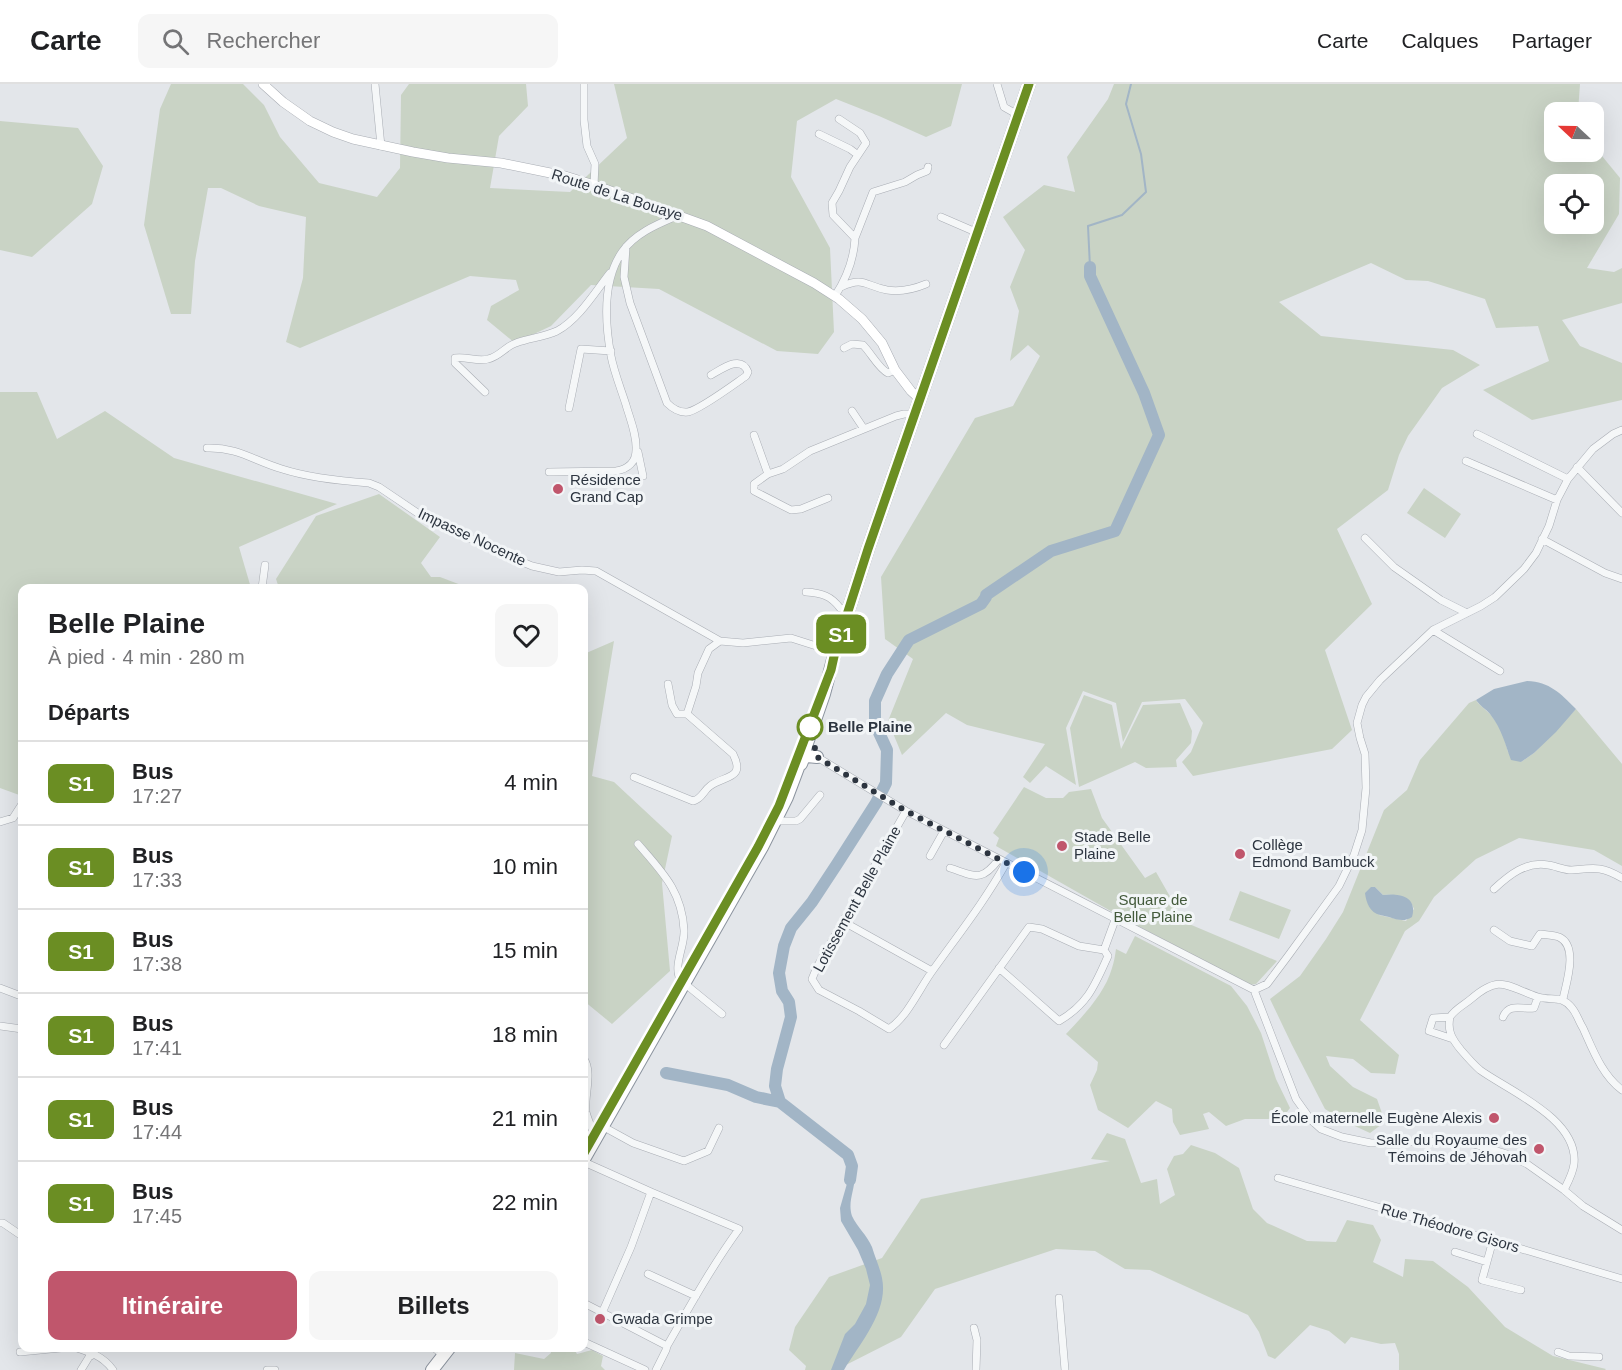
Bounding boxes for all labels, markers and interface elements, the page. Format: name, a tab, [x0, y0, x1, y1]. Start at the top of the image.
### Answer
search box	[138, 14, 558, 68]
text: Carte	[30, 25, 102, 56]
icon: search	[159, 25, 192, 58]
text: Rechercher	[207, 28, 320, 53]
text: Carte	[1317, 29, 1368, 52]
text: Calques	[1401, 29, 1478, 52]
text: Partager	[1511, 29, 1592, 52]
north arrow	[1544, 102, 1604, 162]
map controls	[1544, 102, 1604, 234]
street label: Route de La Bouaye	[549, 165, 685, 224]
button: locate	[1544, 174, 1604, 234]
place label: Résidence Grand Cap	[570, 471, 643, 505]
marker: Résidence Grand Cap	[551, 482, 565, 496]
street label: Impasse Nocente	[416, 504, 529, 569]
button: heart	[495, 604, 558, 667]
text: Belle Plaine	[48, 608, 205, 639]
line badge: S1	[814, 614, 868, 654]
text: S1	[828, 623, 854, 646]
text: À pied · 4 min · 280 m	[48, 646, 245, 668]
text: Départs	[48, 700, 130, 725]
marker: Belle Plaine	[797, 714, 823, 740]
place label: Belle Plaine	[828, 718, 912, 735]
text: Bus	[132, 759, 174, 784]
text: 4 min	[504, 770, 558, 795]
text: S1	[68, 772, 94, 795]
text: 17:27	[132, 785, 182, 807]
street label: Lotissement Belle Plaine	[809, 823, 904, 975]
place label: Stade Belle Plaine	[1074, 828, 1151, 862]
place label: Collège Edmond Bambuck	[1252, 836, 1375, 870]
marker: Stade Belle Plaine	[1055, 839, 1069, 853]
text: Bus	[132, 843, 174, 868]
marker: Collège Edmond Bambuck	[1233, 847, 1247, 861]
text: 10 min	[492, 854, 558, 879]
text: S1	[68, 856, 94, 879]
your location	[1009, 857, 1039, 887]
text: 17:33	[132, 869, 182, 891]
park label: Square de Belle Plaine	[1113, 891, 1193, 925]
text: Bus	[132, 927, 174, 952]
text: 15 min	[492, 938, 558, 963]
text: S1	[68, 940, 94, 963]
text: 17:38	[132, 953, 182, 975]
text: Bus	[132, 1011, 174, 1036]
text: 18 min	[492, 1022, 558, 1047]
text: S1	[68, 1024, 94, 1047]
text: 17:41	[132, 1037, 182, 1059]
text: Bus	[132, 1095, 174, 1120]
text: 21 min	[492, 1106, 558, 1131]
text: S1	[68, 1108, 94, 1131]
place label: École maternelle Eugène Alexis	[1271, 1109, 1482, 1126]
marker: École maternelle Eugène Alexis	[1487, 1111, 1501, 1125]
text: 17:44	[132, 1121, 182, 1143]
place label: Salle du Royaume des Témoins de Jéhovah	[1376, 1131, 1527, 1165]
marker: Salle du Royaume des Témoins de Jéhovah	[1532, 1142, 1546, 1156]
text: Bus	[132, 1179, 174, 1204]
text: 22 min	[492, 1190, 558, 1215]
text: S1	[68, 1192, 94, 1215]
street label: Rue Théodore Gisors	[1379, 1200, 1521, 1255]
text: 17:45	[132, 1205, 182, 1227]
button: Itinéraire	[48, 1271, 297, 1340]
button: Billets	[309, 1271, 558, 1340]
place label: Gwada Grimpe	[612, 1310, 713, 1327]
marker: Gwada Grimpe	[593, 1312, 607, 1326]

